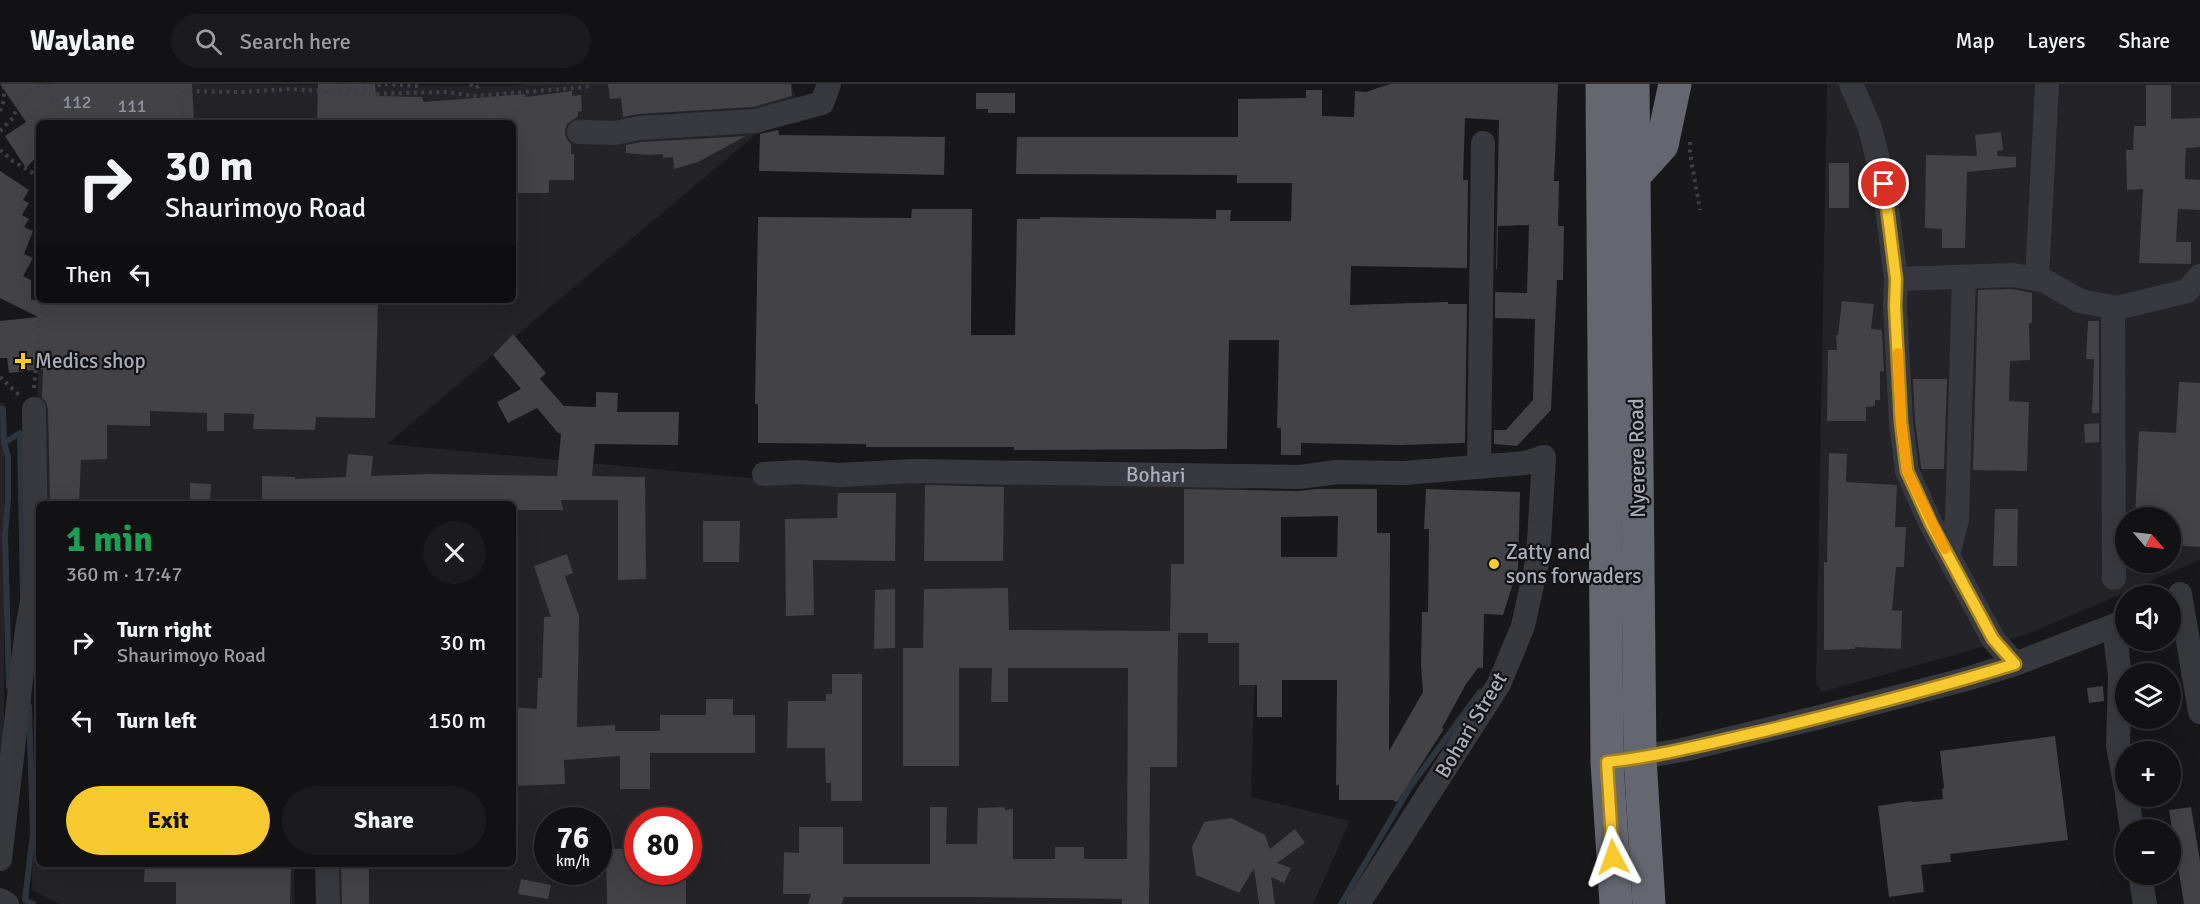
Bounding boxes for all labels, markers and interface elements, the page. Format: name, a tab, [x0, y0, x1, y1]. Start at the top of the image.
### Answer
search box	[171, 14, 591, 68]
text: Waylane	[30, 24, 135, 58]
icon: search	[192, 25, 225, 58]
text: Search here	[240, 28, 351, 55]
text: Map	[1956, 28, 1994, 54]
text: Layers	[2027, 28, 2085, 54]
text: Share	[2118, 28, 2170, 54]
house number: 112	[62, 91, 92, 113]
house number: 111	[117, 95, 147, 117]
text: 30 m	[165, 141, 254, 192]
icon: right	[66, 144, 144, 222]
pin	[1858, 158, 1909, 209]
icon: arrive	[1867, 167, 1900, 200]
text: Shaurimoyo Road	[165, 192, 366, 225]
icon: left	[124, 258, 157, 291]
text: Then	[66, 261, 112, 288]
place label: Medics shop	[35, 348, 146, 374]
marker: Medics shop	[16, 354, 30, 368]
street label: Nyerere Road	[1623, 398, 1651, 518]
street label: Bohari	[1126, 461, 1186, 488]
north arrow	[2115, 507, 2181, 573]
map controls	[2115, 507, 2181, 885]
text: 1 min	[66, 517, 153, 562]
button: close	[423, 521, 486, 584]
place label: Zatty and sons forwaders	[1506, 539, 1641, 589]
marker: Zatty and sons forwaders	[1487, 557, 1501, 571]
text: 360 m · 17:47	[66, 562, 182, 587]
button: sound	[2115, 585, 2181, 651]
text: Turn right	[117, 616, 212, 643]
icon: right	[66, 626, 99, 659]
text: 30 m	[440, 629, 486, 656]
text: Shaurimoyo Road	[117, 643, 266, 668]
button: layers	[2115, 663, 2181, 729]
street label: Bohari Street	[1429, 667, 1513, 783]
icon: left	[66, 704, 99, 737]
text: Turn left	[117, 707, 197, 734]
text: 150 m	[428, 707, 486, 734]
button: +	[2115, 741, 2181, 807]
button: Exit	[66, 786, 270, 855]
button: Share	[282, 786, 486, 855]
speed limit sign: 80	[624, 807, 702, 885]
button: −	[2115, 819, 2181, 885]
text: 76	[557, 820, 589, 857]
position arrow	[1581, 825, 1645, 889]
text: km/h	[556, 852, 590, 870]

